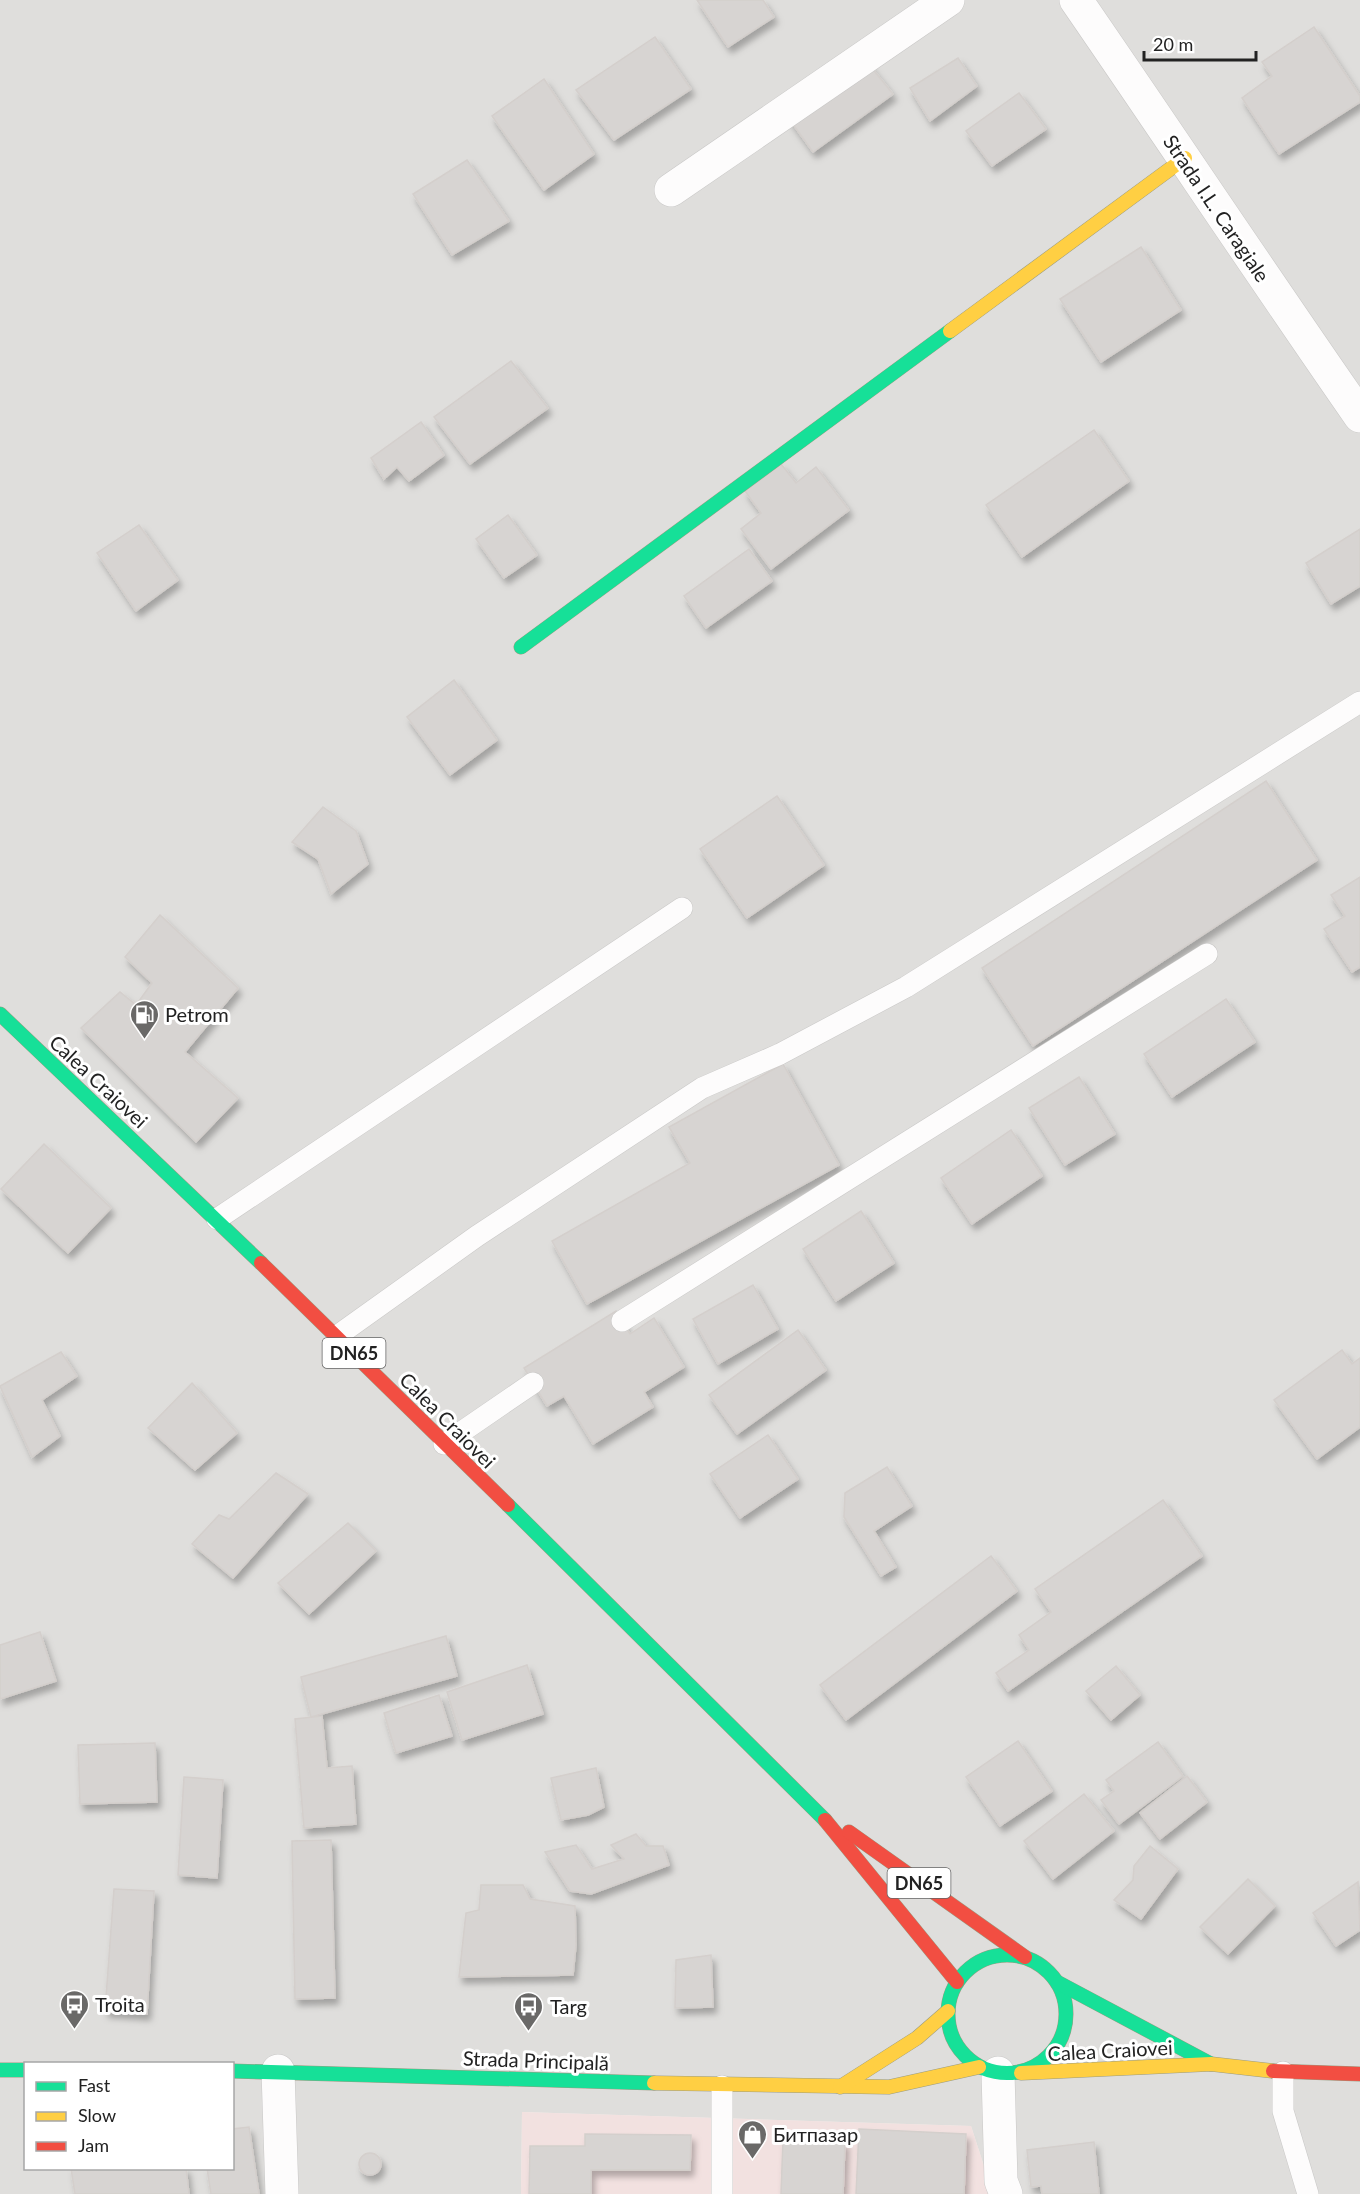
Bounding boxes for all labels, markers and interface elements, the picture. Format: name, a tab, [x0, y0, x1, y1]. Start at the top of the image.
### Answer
scale bar	[1144, 24, 1256, 62]
text: 20 m	[1153, 33, 1193, 55]
street label: Strada I.L. Caragiale	[1159, 130, 1275, 286]
fuel station icon: Petrom	[128, 998, 160, 1040]
place label: Petrom	[165, 1002, 229, 1026]
street label: Calea Craiovei	[45, 1030, 153, 1132]
road number: DN65	[322, 1338, 386, 1368]
street label: Calea Craiovei	[395, 1367, 501, 1473]
road number: DN65	[888, 1868, 950, 1898]
bus stop icon: Troita	[58, 1988, 90, 2030]
bus stop icon: Targ	[513, 1990, 545, 2032]
place label: Troita	[95, 1992, 145, 2016]
place label: Targ	[550, 1994, 587, 2018]
street label: Calea Craiovei	[1047, 2035, 1173, 2065]
street label: Strada Principală	[463, 2045, 609, 2075]
legend	[24, 2062, 234, 2170]
text: Fast	[78, 2074, 111, 2096]
text: Slow	[78, 2104, 116, 2126]
shop icon: Битпазар	[736, 2118, 768, 2160]
place label: Битпазар	[773, 2122, 858, 2146]
text: Jam	[78, 2134, 109, 2156]

